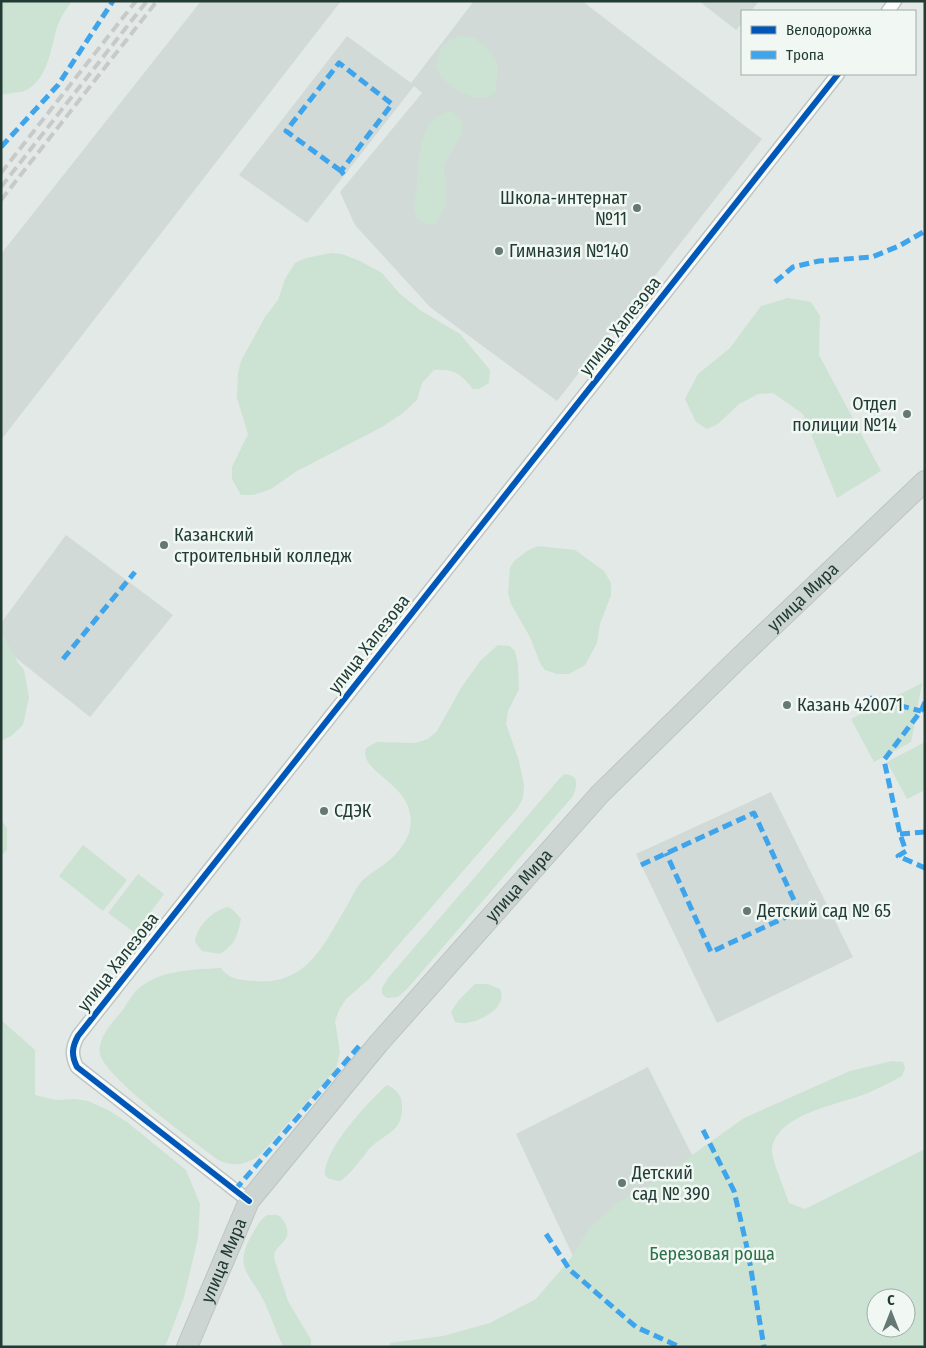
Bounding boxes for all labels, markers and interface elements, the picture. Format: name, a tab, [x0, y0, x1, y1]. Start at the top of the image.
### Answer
legend	[741, 10, 916, 75]
text: Велодорожка	[786, 21, 872, 39]
text: Тропа	[786, 46, 824, 64]
place label: Школа-интернат №11	[500, 187, 628, 230]
marker: Школа-интернат №11	[631, 202, 643, 214]
place label: Гимназия №140	[509, 240, 629, 262]
marker: Гимназия №140	[493, 245, 505, 257]
street label: улица Халезова	[575, 272, 666, 380]
place label: Отдел полиции №14	[792, 393, 897, 436]
marker: Отдел полиции №14	[901, 408, 913, 420]
place label: Казанский строительный колледж	[174, 524, 352, 567]
marker: Казанский строительный колледж	[158, 539, 170, 551]
street label: улица Мира	[763, 558, 843, 636]
street label: улица Халезова	[324, 590, 415, 698]
place label: Казань 420071	[797, 694, 903, 716]
marker: Казань 420071	[781, 699, 793, 711]
place label: СДЭК	[334, 800, 372, 822]
marker: СДЭК	[318, 805, 330, 817]
street label: улица Мира	[481, 844, 557, 926]
place label: Детский сад № 65	[756, 900, 891, 922]
marker: Детский сад № 65	[741, 905, 753, 917]
street label: улица Халезова	[73, 908, 164, 1016]
place label: Детский сад № 390	[631, 1162, 710, 1205]
marker: Детский сад № 390	[616, 1177, 628, 1189]
street label: улица Мира	[196, 1215, 252, 1306]
park label: Березовая роща	[649, 1243, 775, 1265]
north arrow	[866, 1288, 916, 1338]
text: С	[887, 1292, 895, 1309]

